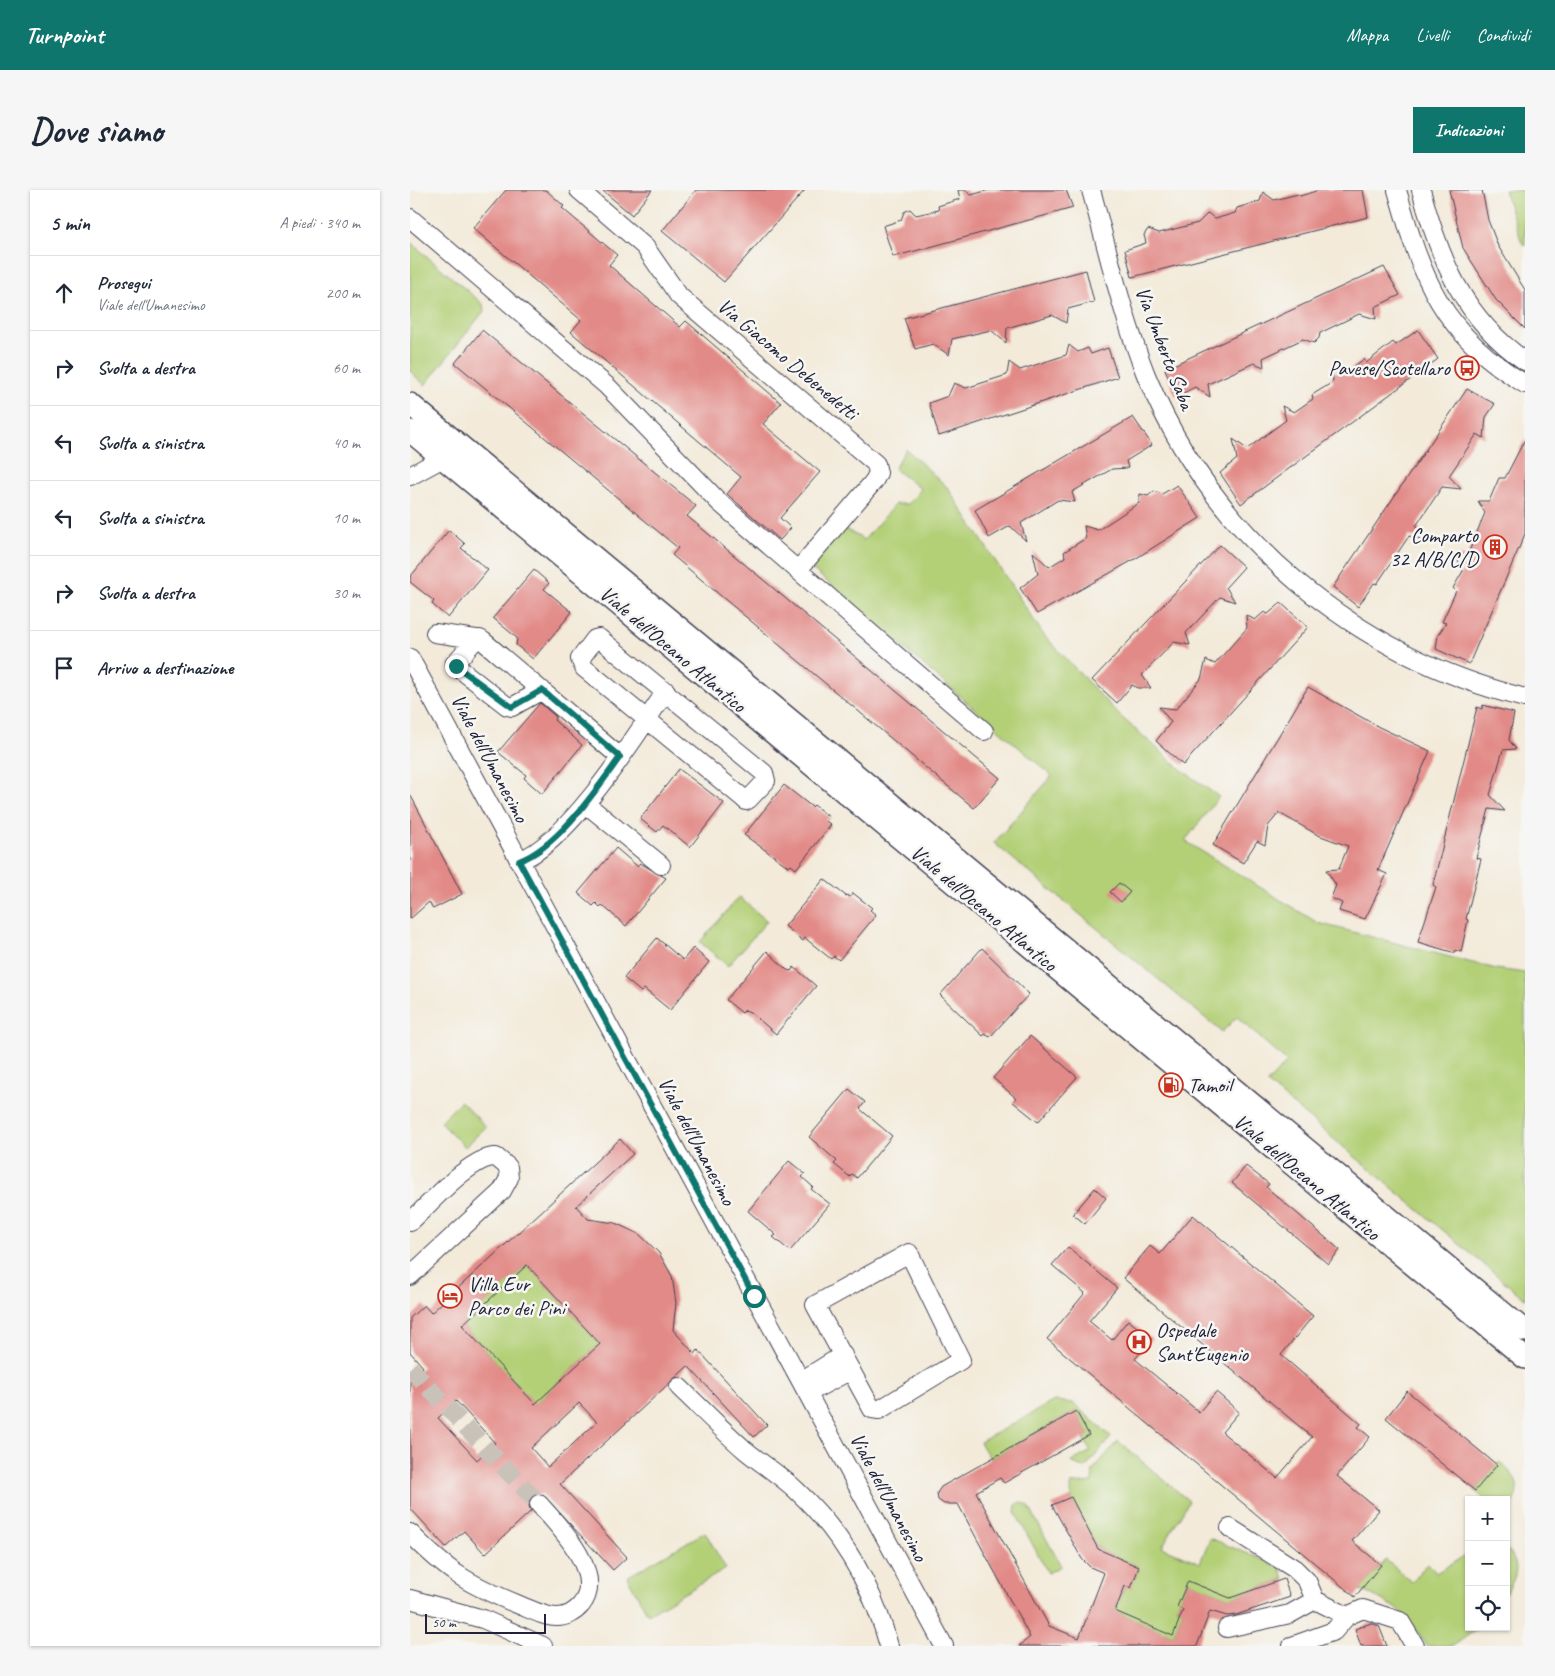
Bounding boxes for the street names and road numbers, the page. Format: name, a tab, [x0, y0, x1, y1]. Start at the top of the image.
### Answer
street label: Via Umberto Saba	[1130, 283, 1201, 415]
street label: Via Giacomo Debenedetti	[712, 293, 866, 427]
street label: Viale dell'Oceano Atlantico	[594, 580, 753, 719]
street label: Viale dell'Umanesimo	[445, 689, 535, 828]
street label: Viale dell'Oceano Atlantico	[905, 839, 1064, 978]
street label: Viale dell'Umanesimo	[652, 1072, 742, 1211]
street label: Viale dell'Oceano Atlantico	[1228, 1108, 1387, 1247]
street label: Viale dell'Umanesimo	[844, 1428, 934, 1567]

